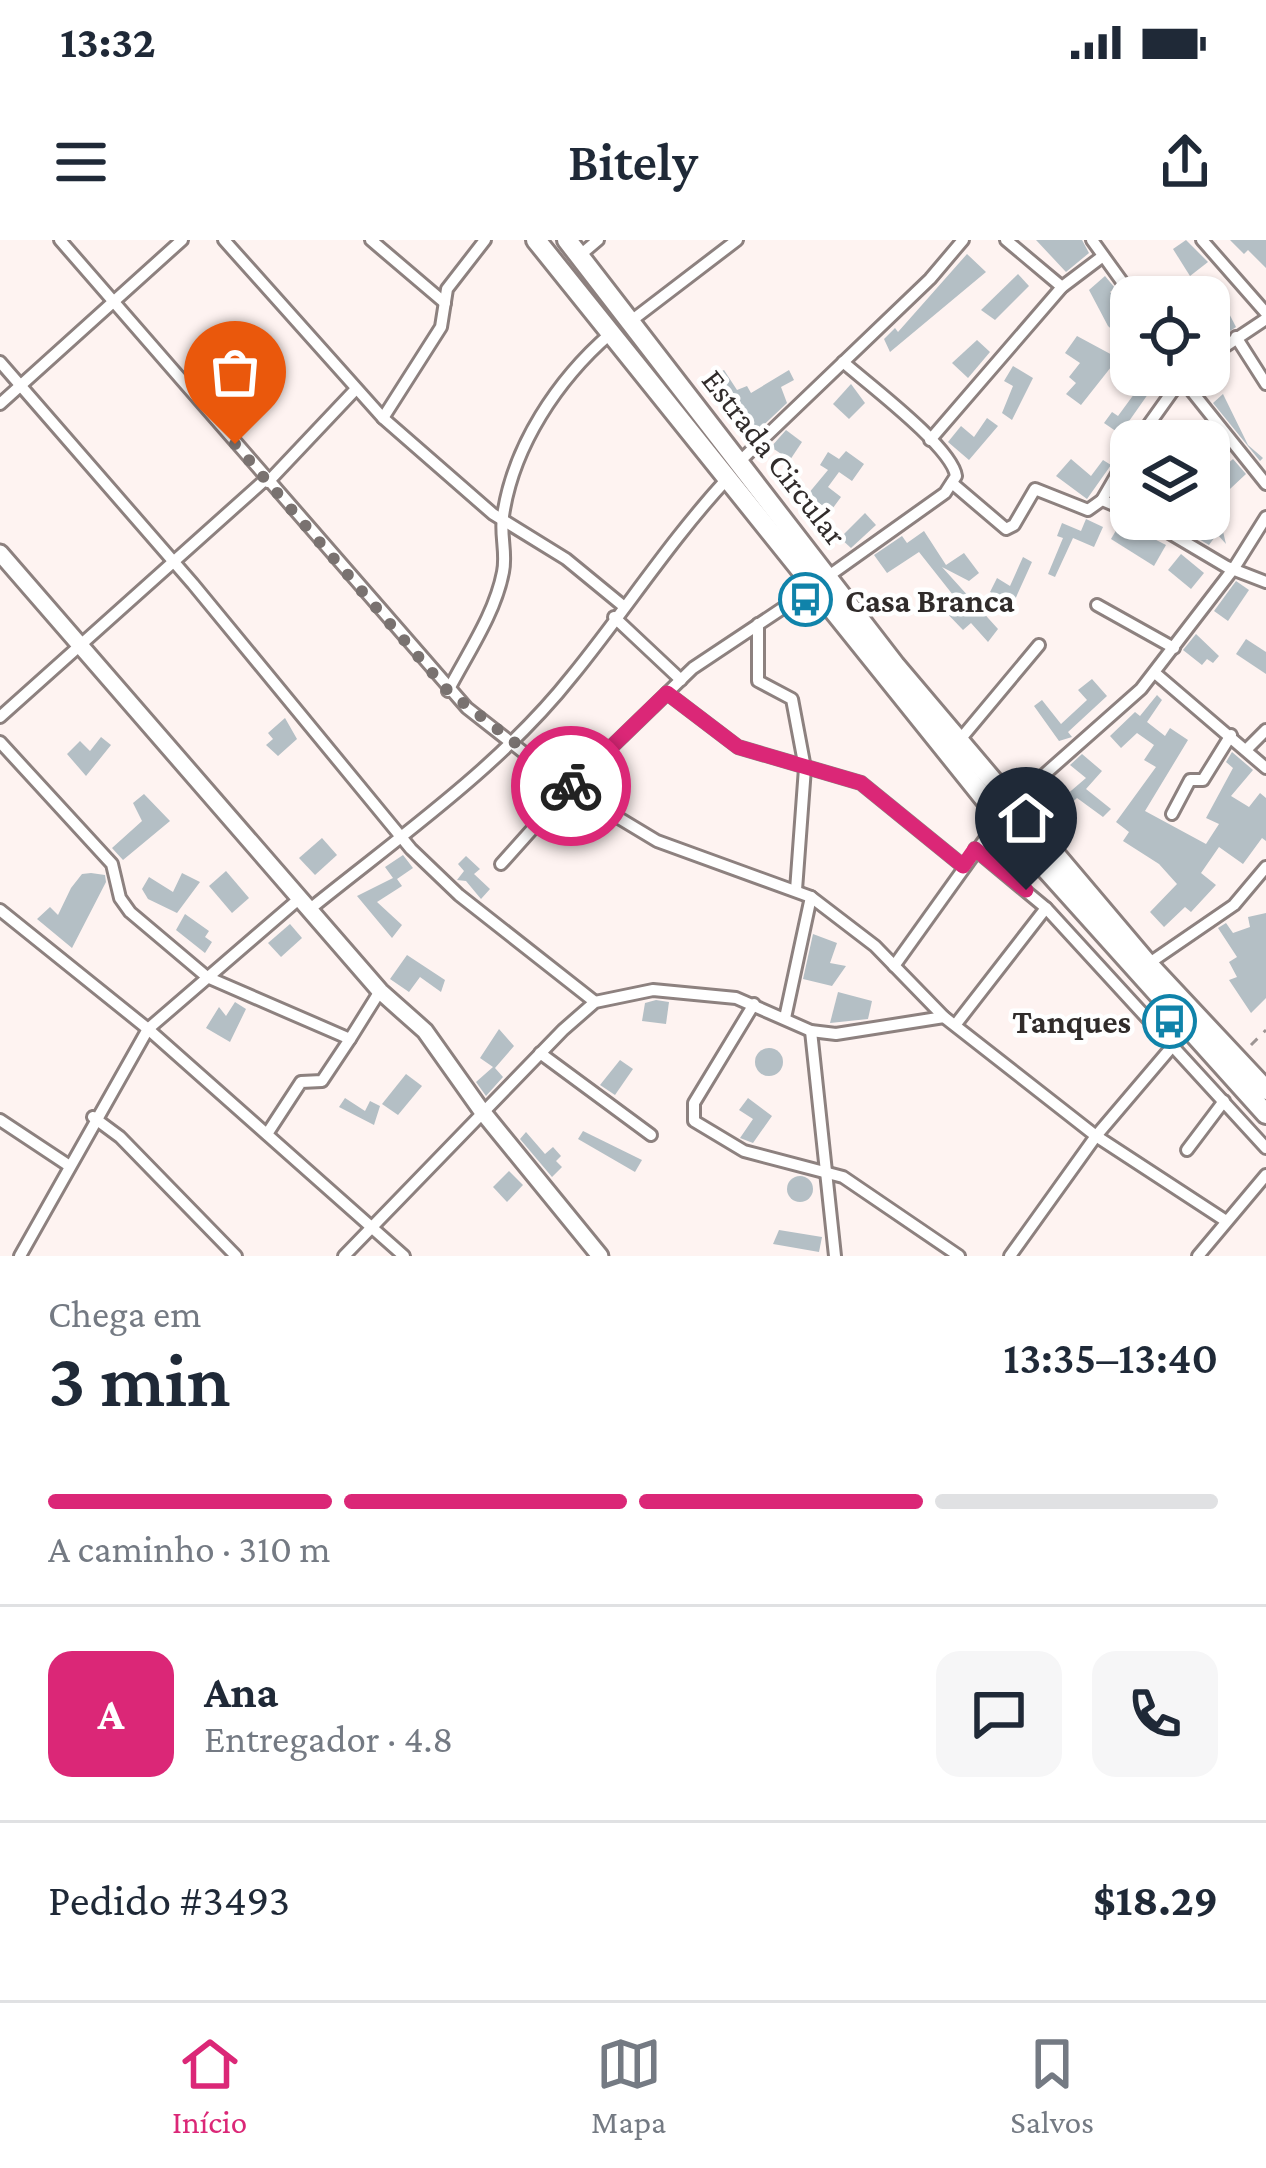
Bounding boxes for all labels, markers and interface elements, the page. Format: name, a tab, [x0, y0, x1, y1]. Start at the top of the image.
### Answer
text: 13:32	[60, 17, 156, 67]
icon: menu	[48, 129, 114, 195]
icon: share	[1152, 129, 1218, 195]
text: Bitely	[568, 132, 698, 192]
map controls	[1110, 276, 1230, 540]
button: locate	[1110, 276, 1230, 396]
pin	[184, 321, 286, 444]
icon: bag	[202, 339, 268, 405]
street label: Estrada Circular	[695, 362, 855, 553]
button: layers	[1110, 420, 1230, 540]
bus stop icon: Casa Branca	[778, 572, 834, 628]
place label: Casa Branca	[845, 582, 1015, 619]
courier	[511, 726, 631, 846]
icon: bike	[538, 753, 604, 819]
pin	[975, 767, 1077, 890]
icon: home	[993, 785, 1059, 851]
bus stop icon: Tanques	[1142, 993, 1198, 1049]
place label: Tanques	[1012, 1003, 1131, 1040]
text: Chega em	[48, 1292, 202, 1335]
text: 13:35–13:40	[1003, 1333, 1218, 1383]
text: 3 min	[48, 1336, 231, 1423]
text: A caminho · 310 m	[48, 1527, 331, 1570]
button: chat	[936, 1651, 1062, 1777]
button: phone	[1092, 1651, 1218, 1777]
text: Ana	[204, 1667, 279, 1717]
text: A	[98, 1689, 124, 1739]
text: Entregador · 4.8	[204, 1717, 453, 1760]
text: Pedido #3493	[48, 1875, 290, 1925]
text: $18.29	[1093, 1875, 1218, 1925]
tab: Início	[172, 2031, 247, 2140]
tab: Mapa	[591, 2031, 666, 2140]
tab: Salvos	[1010, 2031, 1094, 2140]

